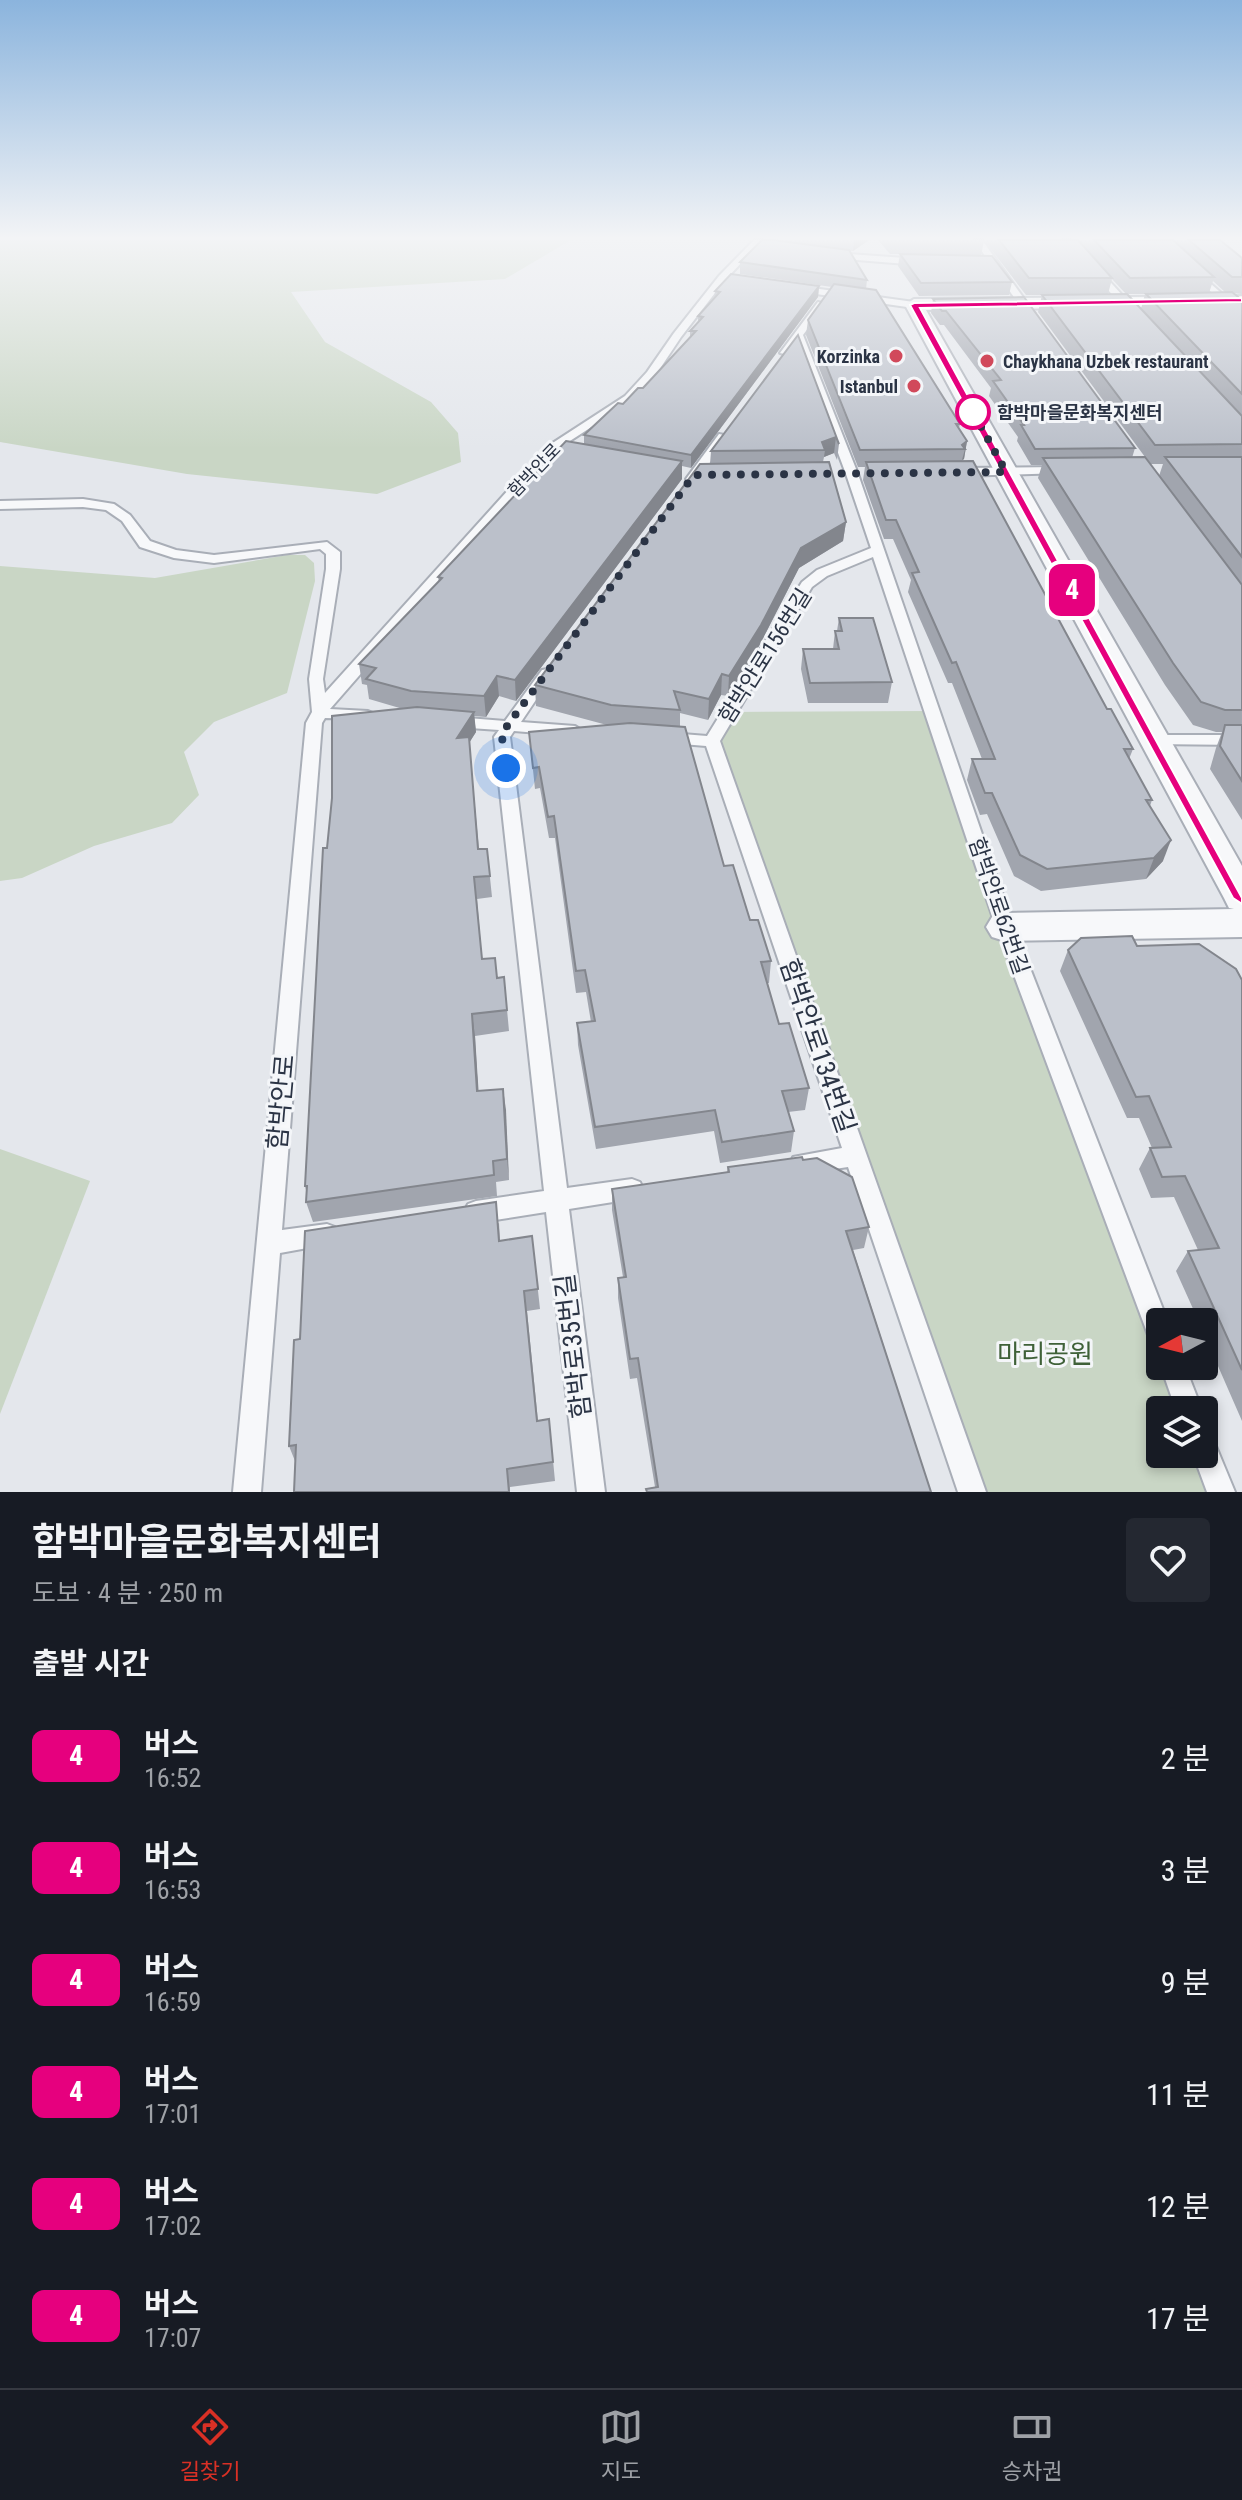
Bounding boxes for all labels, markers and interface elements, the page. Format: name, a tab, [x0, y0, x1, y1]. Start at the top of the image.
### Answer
place label: Korzinka	[817, 346, 880, 367]
marker: Korzinka	[887, 347, 905, 365]
place label: Chaykhana Uzbek restaurant	[1003, 351, 1209, 372]
marker: Chaykhana Uzbek restaurant	[978, 352, 996, 370]
place label: Istanbul	[840, 376, 898, 397]
marker: Istanbul	[905, 377, 923, 395]
marker: 함박마을문화복지센터	[956, 395, 990, 429]
place label: 함박마을문화복지센터	[997, 402, 1163, 423]
street label: 함박안로	[503, 439, 565, 501]
line badge: 4	[1046, 564, 1098, 616]
text: 4	[1065, 573, 1079, 606]
street label: 함박안로156번길	[714, 584, 816, 728]
your location	[486, 748, 526, 788]
street label: 함박안로62번길	[964, 834, 1034, 978]
street label: 함박안로134번길	[774, 955, 862, 1137]
street label: 함박안로	[262, 1053, 300, 1151]
street label: 함박로35번길	[549, 1272, 597, 1420]
north arrow	[1146, 1308, 1218, 1380]
map controls	[1146, 1308, 1218, 1468]
park label: 마리공원	[997, 1339, 1093, 1369]
button: layers	[1146, 1396, 1218, 1468]
button: heart	[1126, 1518, 1210, 1602]
text: 함박마을문화복지센터	[32, 1520, 382, 1564]
text: 도보 · 4 분 · 250 m	[32, 1578, 223, 1608]
text: 출발 시간	[32, 1646, 149, 1681]
text: 버스	[144, 1726, 199, 1761]
text: 4	[69, 1739, 83, 1772]
text: 2 분	[1161, 1741, 1210, 1776]
text: 16:52	[144, 1763, 201, 1793]
text: 버스	[144, 1838, 199, 1873]
text: 4	[69, 1851, 83, 1884]
text: 3 분	[1161, 1853, 1210, 1888]
text: 16:53	[144, 1875, 201, 1905]
text: 버스	[144, 1950, 199, 1985]
text: 4	[69, 1963, 83, 1996]
text: 9 분	[1161, 1965, 1210, 2000]
text: 16:59	[144, 1987, 201, 2017]
text: 버스	[144, 2062, 199, 2097]
text: 4	[69, 2075, 83, 2108]
text: 11 분	[1146, 2077, 1210, 2112]
text: 17:01	[144, 2099, 201, 2129]
text: 버스	[144, 2174, 199, 2209]
text: 4	[69, 2187, 83, 2220]
text: 12 분	[1146, 2189, 1210, 2224]
text: 17:02	[144, 2211, 201, 2241]
text: 버스	[144, 2286, 199, 2321]
text: 4	[69, 2299, 83, 2332]
text: 17 분	[1146, 2301, 1210, 2336]
text: 17:07	[144, 2323, 201, 2353]
tab: 길찾기	[179, 2405, 240, 2485]
tab: 지도	[599, 2405, 643, 2485]
tab: 승차권	[1002, 2405, 1063, 2485]

